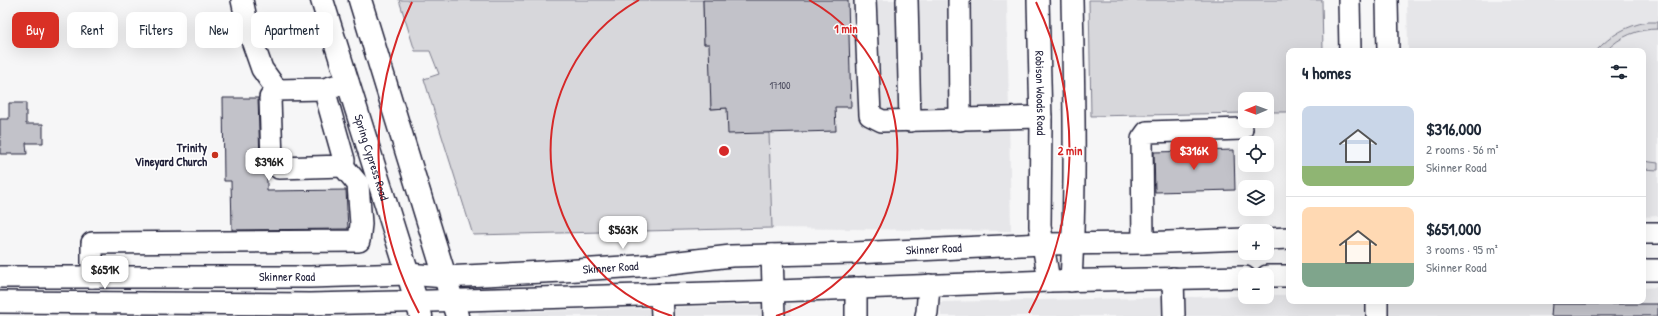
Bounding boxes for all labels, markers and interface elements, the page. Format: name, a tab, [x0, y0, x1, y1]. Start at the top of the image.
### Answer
chip: Buy	[12, 12, 59, 48]
chip: Rent	[67, 12, 118, 48]
chip: Filters	[126, 12, 187, 48]
chip: New	[195, 12, 243, 48]
chip: Apartment	[251, 12, 333, 48]
text: 1 min	[834, 20, 858, 37]
street label: Robison Woods Road	[1031, 51, 1050, 136]
text: 4 homes	[1302, 61, 1351, 84]
icon: filters	[1608, 61, 1630, 83]
house number: 17100	[769, 79, 791, 92]
north arrow	[1238, 92, 1274, 128]
map controls	[1238, 92, 1274, 304]
street label: Spring Cypress Road	[350, 112, 393, 203]
text: $316,000	[1426, 117, 1481, 140]
icon: home	[1334, 122, 1382, 170]
button: locate	[1238, 136, 1274, 172]
pin: $316K	[1166, 137, 1222, 171]
place label: Trinity Vineyard Church	[135, 139, 208, 171]
text: 2 rooms · 56 m²	[1426, 140, 1499, 158]
text: $316K	[1179, 141, 1209, 159]
text: 2 min	[1058, 142, 1083, 159]
centre of rings	[717, 144, 731, 158]
pin: $396K	[241, 148, 297, 182]
marker: Trinity Vineyard Church	[210, 150, 220, 160]
text: $396K	[254, 152, 284, 170]
text: Skinner Road	[1426, 158, 1487, 176]
button: layers	[1238, 180, 1274, 216]
pin: $563K	[595, 216, 651, 250]
text: $651,000	[1426, 217, 1481, 240]
text: $563K	[608, 220, 638, 238]
icon: home	[1334, 223, 1382, 271]
button: +	[1238, 224, 1274, 260]
street label: Skinner Road	[905, 239, 962, 259]
text: 3 rooms · 95 m²	[1426, 240, 1498, 258]
pin: $651K	[77, 256, 133, 290]
street label: Skinner Road	[582, 257, 639, 278]
text: Skinner Road	[1426, 258, 1487, 276]
text: $651K	[91, 260, 119, 278]
street label: Skinner Road	[259, 268, 316, 285]
button: −	[1238, 268, 1274, 304]

